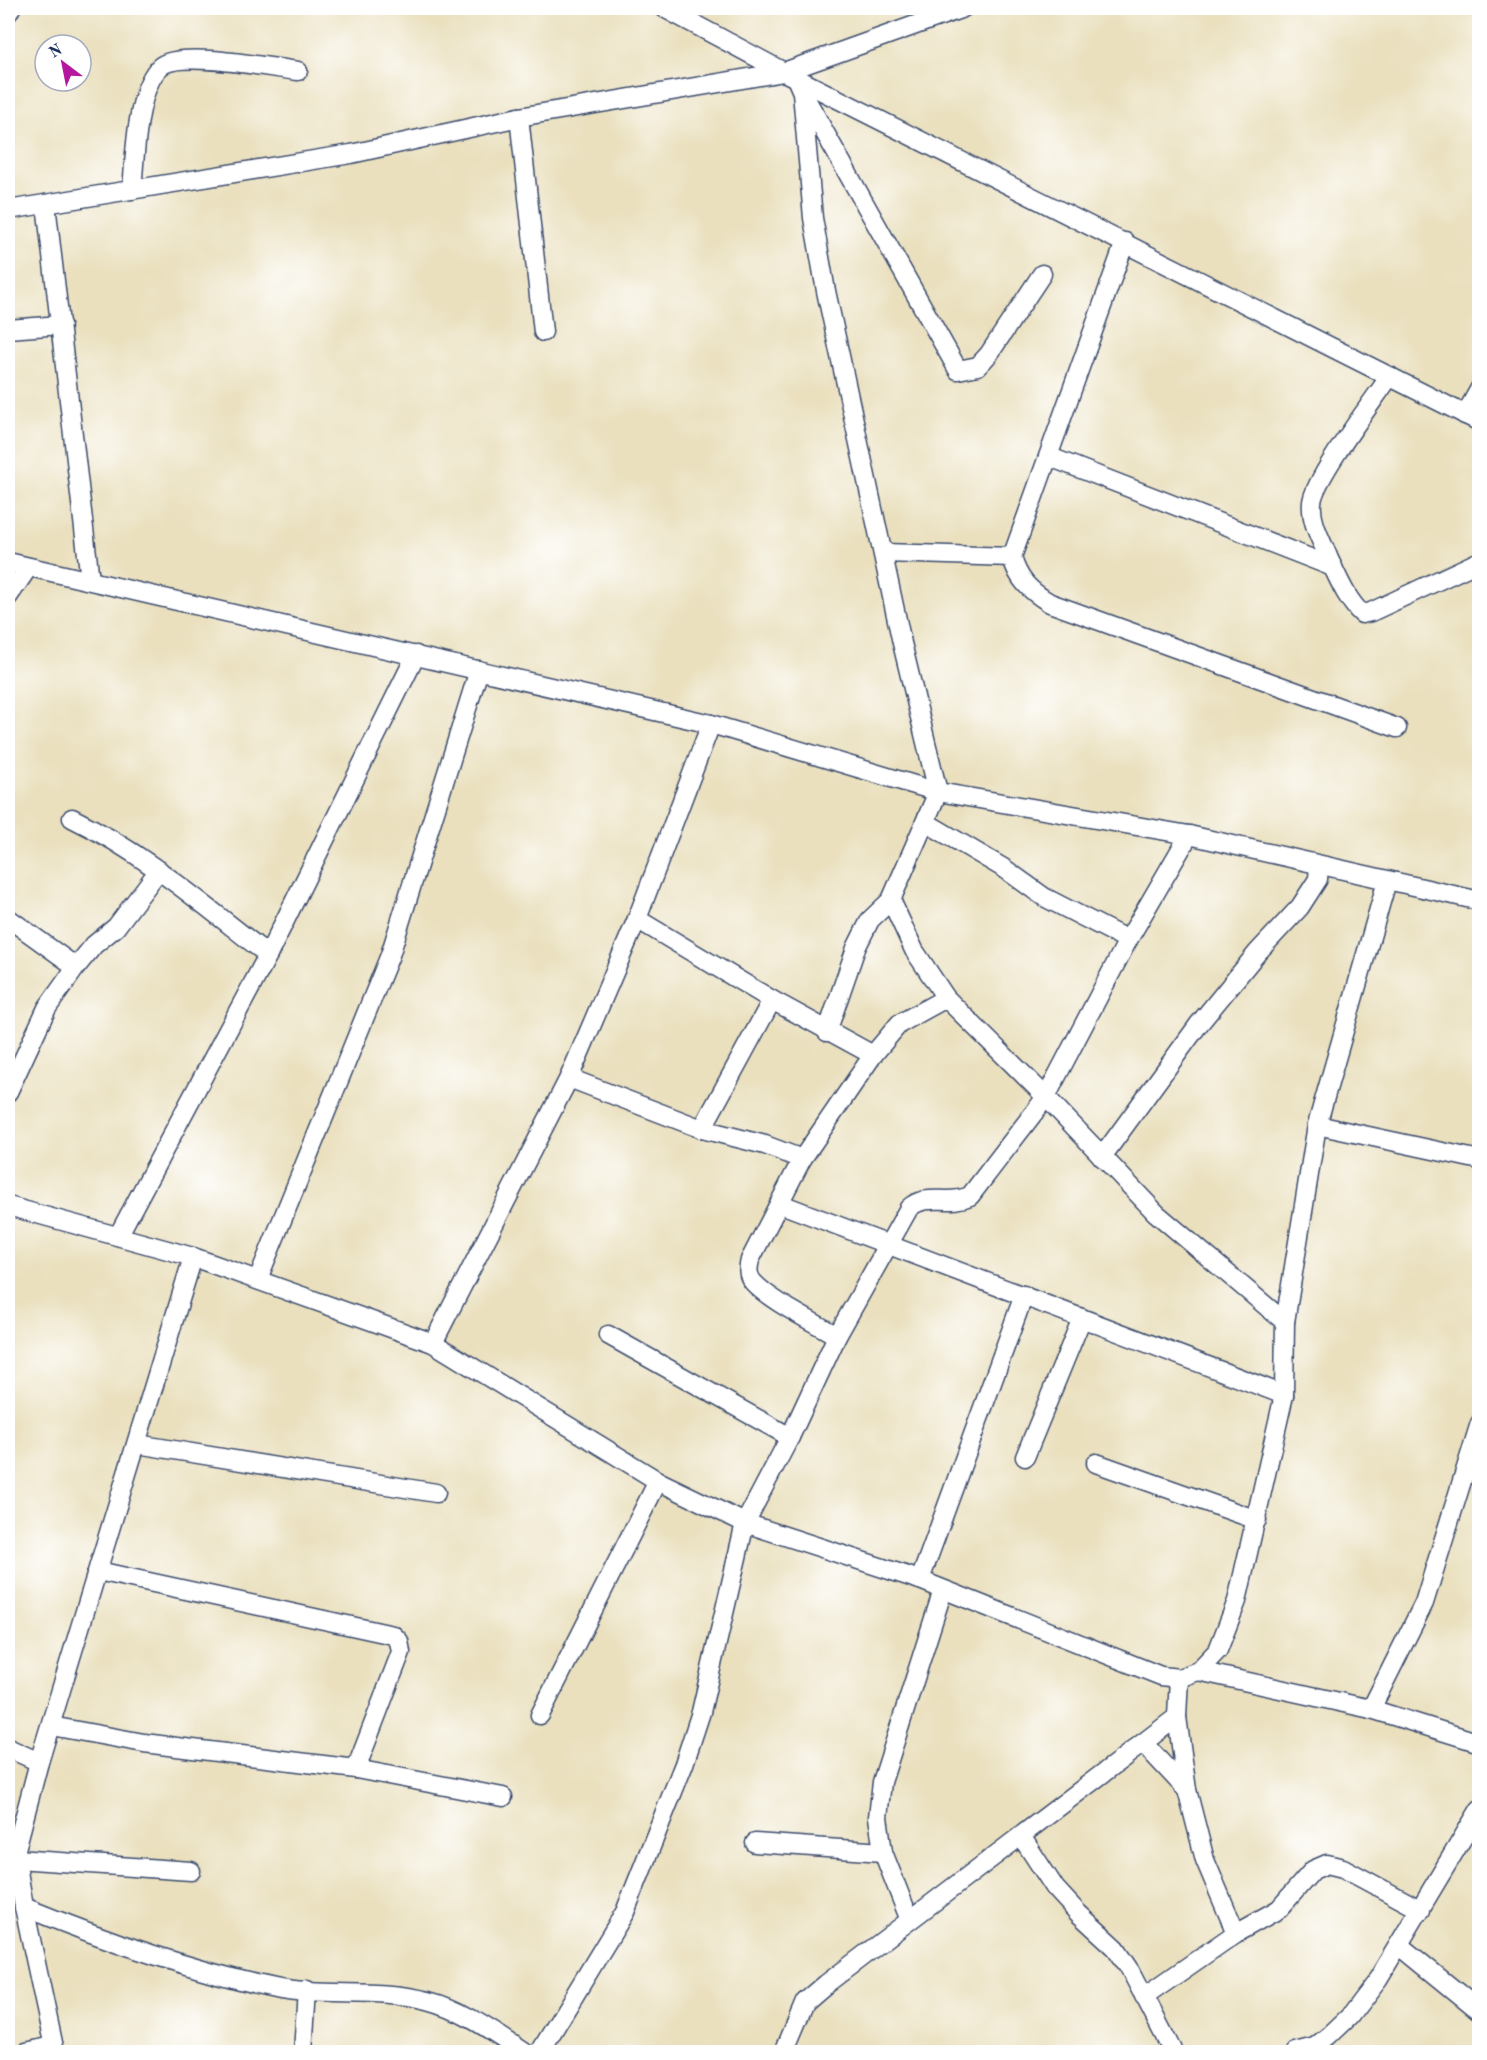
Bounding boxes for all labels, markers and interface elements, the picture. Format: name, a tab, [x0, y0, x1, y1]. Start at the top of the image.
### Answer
north arrow	[33, 33, 93, 93]
text: N	[47, 42, 66, 62]

